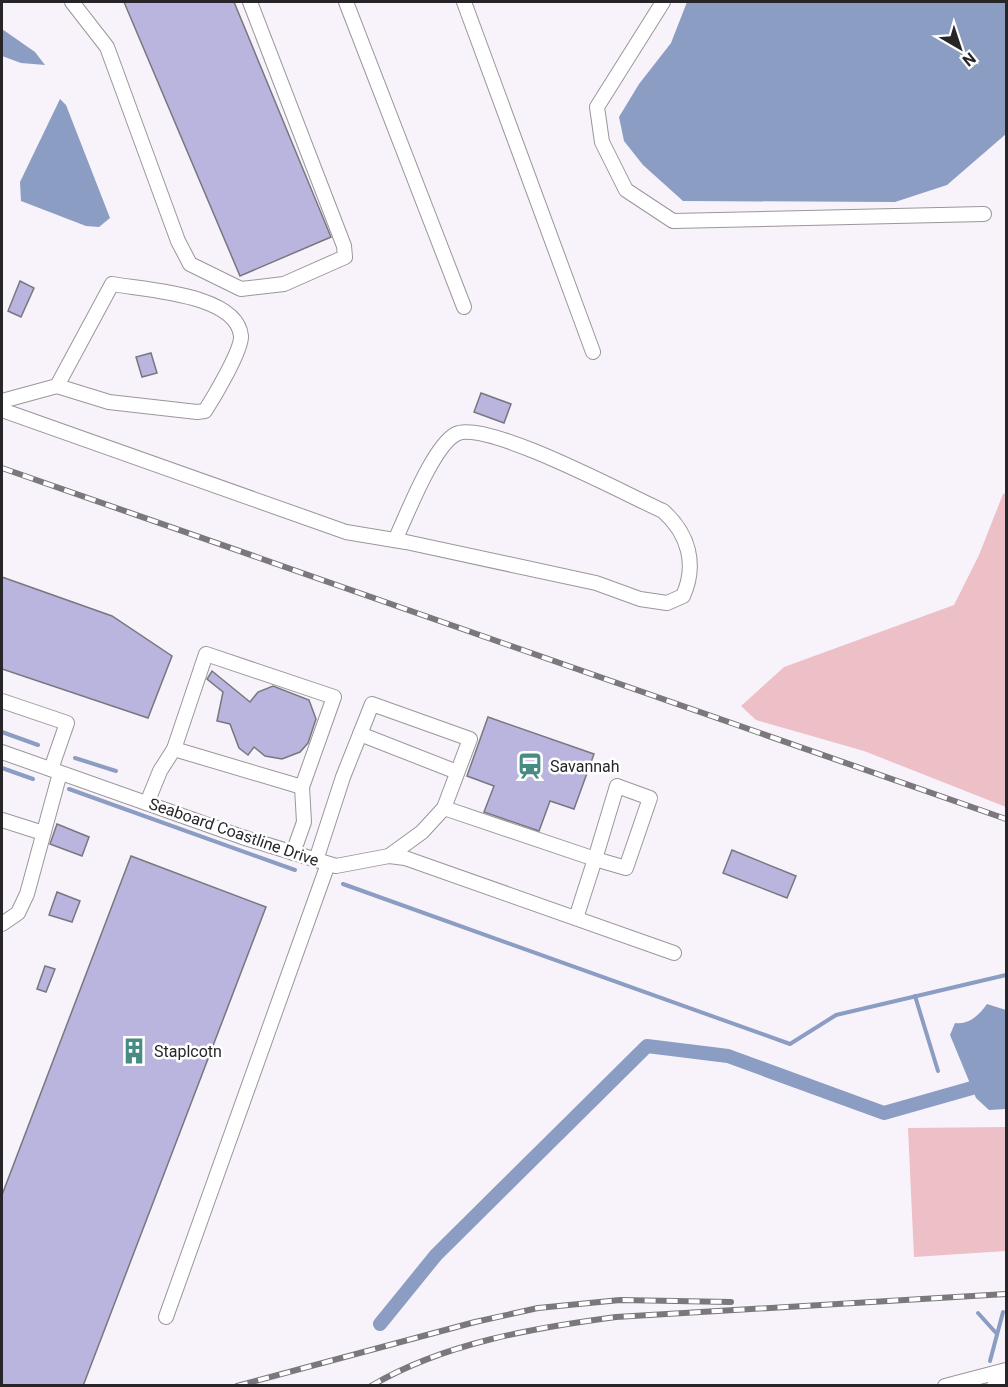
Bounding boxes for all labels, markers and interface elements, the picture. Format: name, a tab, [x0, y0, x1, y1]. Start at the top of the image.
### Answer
north arrow	[930, 18, 990, 78]
text: N	[959, 48, 979, 70]
station icon: Savannah	[515, 751, 545, 781]
place label: Savannah	[550, 757, 620, 776]
street label: Seaboard Coastline Drive	[147, 794, 321, 870]
building icon: Staplcotn	[119, 1036, 149, 1066]
place label: Staplcotn	[154, 1042, 222, 1061]

